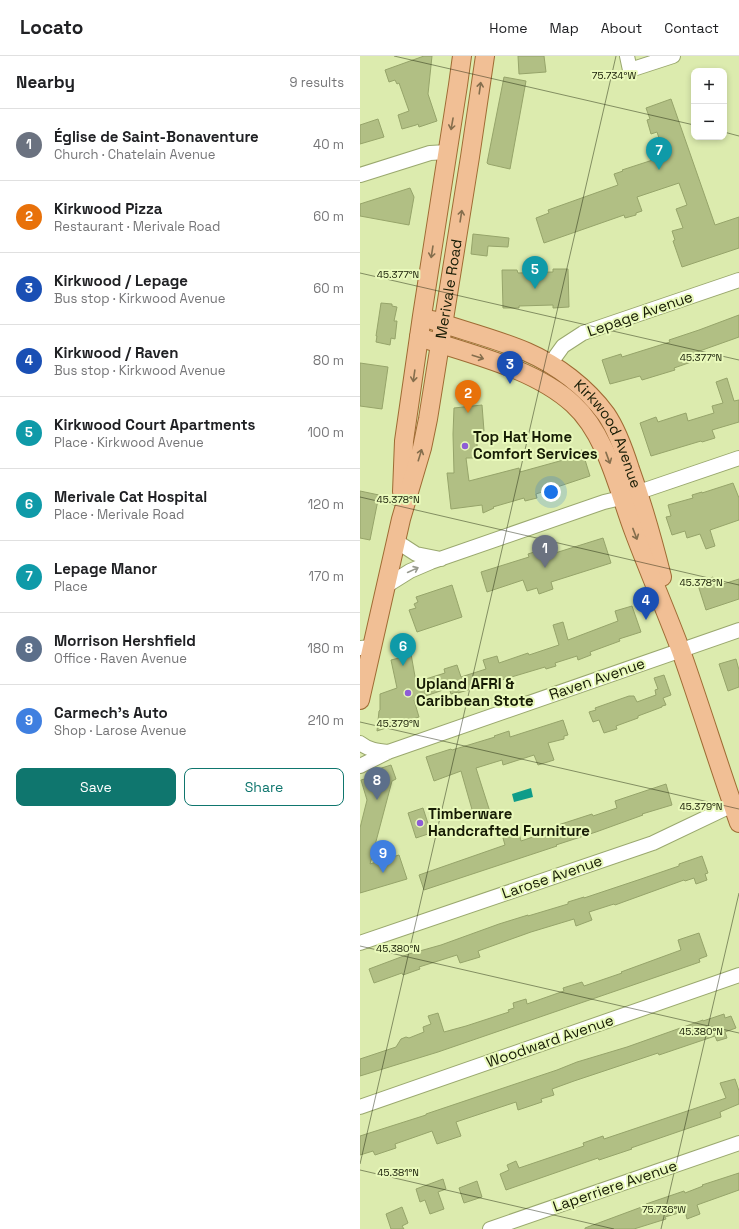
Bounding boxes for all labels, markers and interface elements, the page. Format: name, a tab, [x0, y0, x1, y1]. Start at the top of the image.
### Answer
text: Locato	[20, 15, 83, 40]
text: Home	[489, 19, 527, 37]
text: Map	[549, 19, 579, 37]
text: About	[601, 19, 642, 37]
text: Contact	[664, 19, 719, 37]
map controls	[691, 68, 727, 140]
button: +	[691, 68, 727, 104]
text: 75.734°W	[592, 69, 636, 82]
text: Nearby	[16, 71, 75, 93]
text: 9 results	[290, 74, 344, 91]
one-way arrow	[476, 82, 484, 95]
button: −	[691, 104, 727, 140]
one-way arrow	[448, 117, 456, 130]
text: Église de Saint-Bonaventure	[54, 127, 259, 146]
text: 1	[26, 136, 32, 153]
text: 40 m	[313, 136, 344, 153]
pin: 7	[646, 137, 672, 170]
text: Church · Chatelain Avenue	[54, 146, 215, 163]
text: Kirkwood Pizza	[54, 199, 163, 218]
text: 2	[25, 208, 33, 225]
text: 60 m	[313, 208, 344, 225]
one-way arrow	[457, 210, 465, 223]
text: Restaurant · Merivale Road	[54, 218, 220, 235]
street label: Merivale Road	[431, 237, 466, 340]
one-way arrow	[428, 245, 436, 258]
pin: 5	[522, 256, 548, 289]
text: 45.377°N	[377, 268, 419, 281]
text: Kirkwood / Lepage	[54, 271, 188, 290]
text: 3	[25, 280, 33, 297]
text: 60 m	[313, 280, 344, 297]
street label: Lepage Avenue	[585, 287, 695, 340]
text: Bus stop · Kirkwood Avenue	[54, 290, 226, 307]
text: Kirkwood / Raven	[54, 343, 179, 362]
pin: 3	[497, 351, 523, 384]
text: 45.377°N	[680, 351, 722, 364]
text: 4	[25, 352, 33, 369]
text: 80 m	[313, 352, 344, 369]
one-way arrow	[471, 354, 484, 361]
text: Bus stop · Kirkwood Avenue	[54, 362, 226, 379]
one-way arrow	[410, 369, 418, 382]
street label: Kirkwood Avenue	[570, 375, 646, 491]
pin: 2	[455, 380, 481, 413]
text: Kirkwood Court Apartments	[54, 415, 255, 434]
text: 5	[25, 424, 33, 441]
text: 100 m	[307, 424, 344, 441]
place label: Top Hat Home Comfort Services	[473, 427, 598, 463]
text: Place · Kirkwood Avenue	[54, 434, 204, 451]
marker: Top Hat Home Comfort Services	[460, 441, 470, 451]
one-way arrow	[417, 449, 424, 462]
one-way arrow	[604, 452, 612, 464]
your location	[541, 482, 561, 502]
text: Merivale Cat Hospital	[54, 487, 207, 506]
text: 45.378°N	[376, 493, 420, 506]
text: 6	[25, 496, 33, 513]
text: 120 m	[308, 496, 344, 513]
text: Place · Merivale Road	[54, 506, 184, 523]
one-way arrow	[631, 528, 639, 540]
pin: 1	[532, 535, 558, 568]
text: Lepage Manor	[54, 559, 157, 578]
one-way arrow	[407, 566, 419, 573]
text: 7	[25, 568, 33, 585]
text: 170 m	[308, 568, 344, 585]
text: 45.378°N	[679, 576, 723, 589]
text: Place	[54, 578, 88, 595]
pin: 4	[633, 587, 659, 620]
text: Morrison Hershfield	[54, 631, 196, 650]
pin: 6	[390, 633, 416, 666]
text: 8	[25, 640, 33, 657]
text: 180 m	[308, 640, 344, 657]
text: Office · Raven Avenue	[54, 650, 187, 667]
street label: Raven Avenue	[546, 653, 647, 704]
place label: Upland AFRI & Caribbean Stote	[416, 674, 534, 710]
marker: Upland AFRI & Caribbean Stote	[403, 688, 413, 698]
text: Carmech's Auto	[54, 703, 168, 722]
text: 9	[25, 712, 33, 729]
text: 210 m	[308, 712, 344, 729]
text: 45.379°N	[376, 717, 420, 730]
text: Shop · Larose Avenue	[54, 722, 186, 739]
pin: 8	[364, 767, 390, 800]
button: Save	[16, 768, 176, 806]
button: Share	[184, 768, 344, 806]
text: 45.379°N	[679, 800, 723, 813]
place label: Timberware Handcrafted Furniture	[428, 804, 590, 840]
marker: Timberware Handcrafted Furniture	[415, 818, 425, 828]
pin: 9	[370, 840, 396, 873]
street label: Larose Avenue	[499, 850, 605, 903]
text: 45.380°N	[376, 942, 420, 955]
street label: Woodward Avenue	[484, 1010, 616, 1071]
text: 45.380°N	[679, 1025, 723, 1038]
street label: Laperriere Avenue	[550, 1155, 680, 1216]
text: 45.381°N	[377, 1166, 419, 1179]
text: 75.736°W	[642, 1203, 686, 1216]

